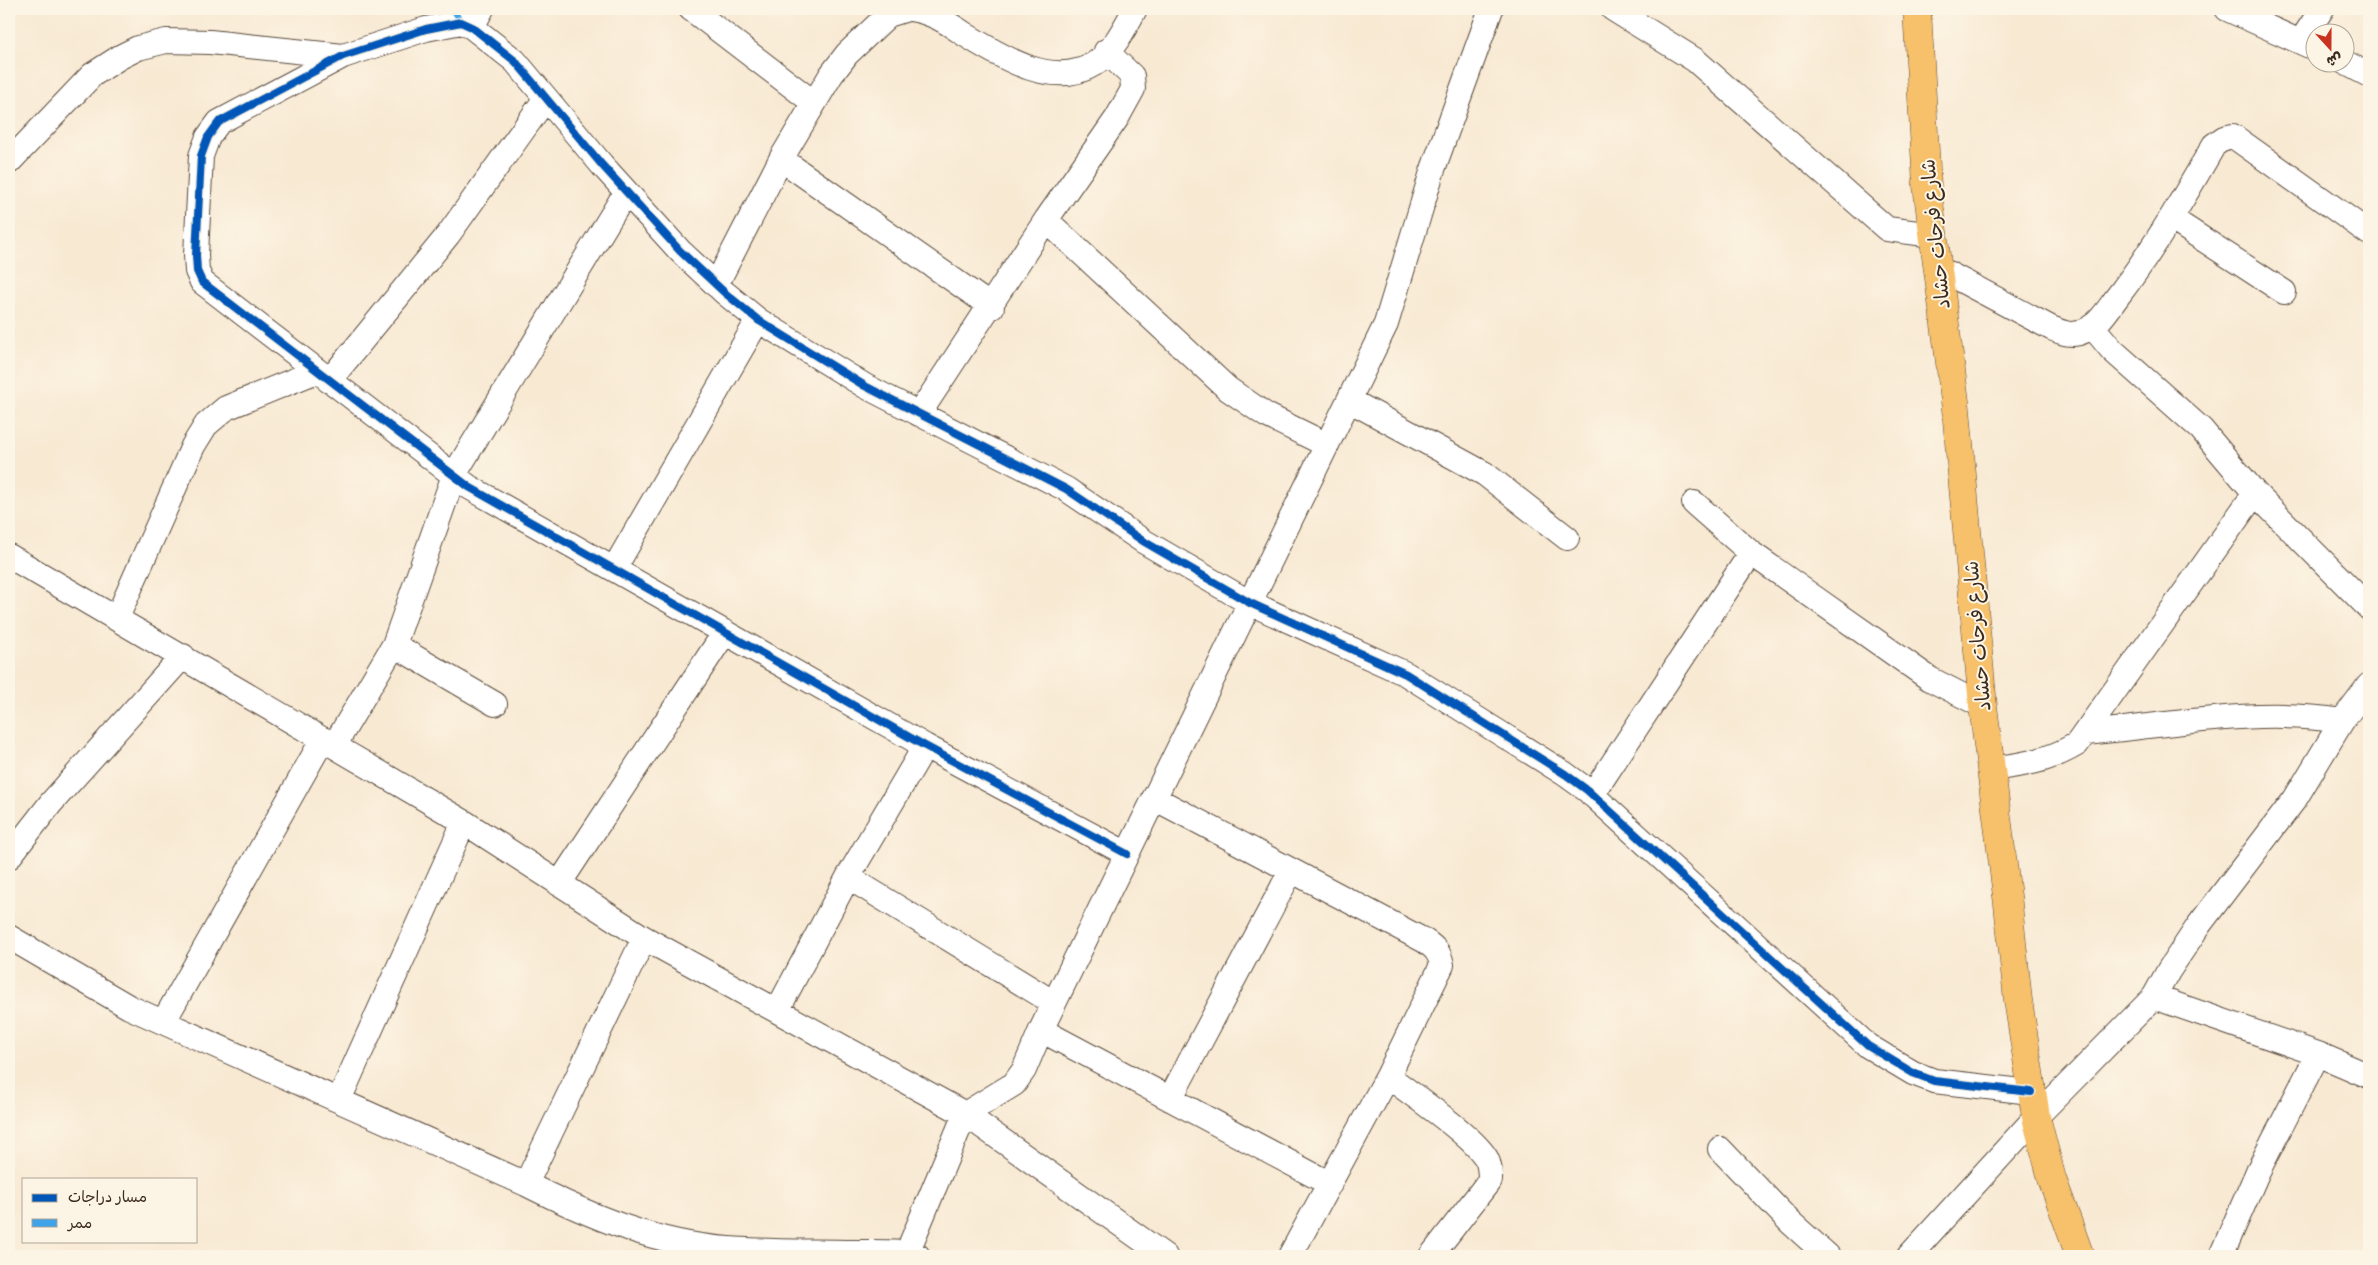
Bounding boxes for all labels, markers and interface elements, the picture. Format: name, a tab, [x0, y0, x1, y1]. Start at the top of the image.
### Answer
north arrow	[2306, 22, 2356, 72]
text: ش	[2323, 46, 2345, 71]
street label: شارع فرحات حشاد	[1915, 157, 1960, 310]
street label: شارع فرحات حشاد	[1958, 559, 2001, 712]
legend	[22, 1178, 198, 1242]
text: مسار دراجات	[68, 1187, 147, 1209]
text: ممر	[66, 1213, 92, 1235]

